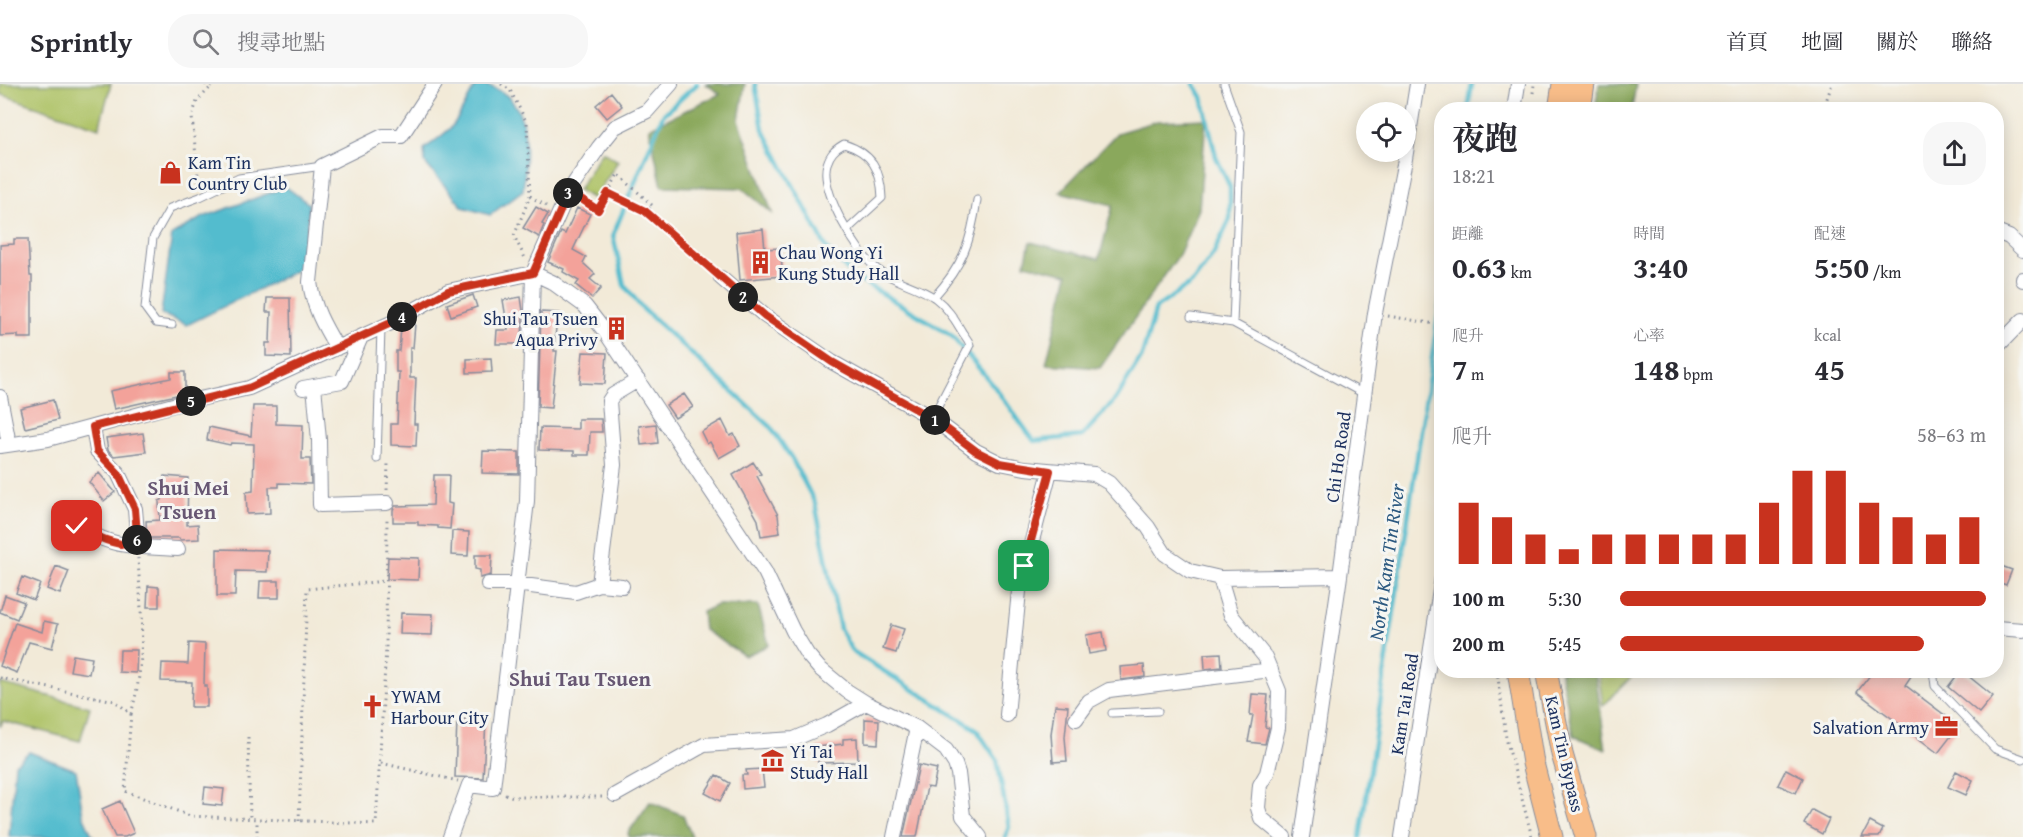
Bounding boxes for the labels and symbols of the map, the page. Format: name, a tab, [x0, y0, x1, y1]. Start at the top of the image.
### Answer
place label: Kam Tin Country Club	[188, 149, 287, 197]
shop icon: Kam Tin Country Club	[157, 159, 183, 185]
pin: 3	[553, 178, 583, 208]
place label: Chau Wong Yi Kung Study Hall	[778, 239, 899, 287]
building icon: Chau Wong Yi Kung Study Hall	[747, 249, 773, 275]
pin: 2	[728, 282, 758, 312]
pin: 4	[387, 302, 417, 332]
place label: Shui Tau Tsuen Aqua Privy	[483, 305, 598, 353]
building icon: Shui Tau Tsuen Aqua Privy	[603, 315, 629, 341]
pin: 5	[176, 386, 206, 416]
pin: 1	[920, 405, 950, 435]
street label: Chi Ho Road	[1318, 409, 1358, 504]
district label: Shui Mei Tsuen	[147, 472, 229, 527]
water label: North Kam Tin River	[1361, 481, 1411, 643]
pin	[51, 500, 102, 551]
pin: 6	[122, 525, 152, 555]
pin	[998, 540, 1049, 591]
street label: Kam Tai Road	[1383, 651, 1425, 757]
district label: Shui Tau Tsuen	[509, 663, 651, 694]
place label: YWAM Harbour City	[391, 683, 489, 731]
church icon: YWAM Harbour City	[360, 693, 386, 719]
street label: Kam Tin Bypass	[1538, 693, 1592, 815]
place label: Salvation Army	[1813, 714, 1929, 741]
office icon: Salvation Army	[1934, 714, 1960, 740]
place label: Yi Tai Study Hall	[790, 738, 868, 786]
museum icon: Yi Tai Study Hall	[759, 748, 785, 774]

